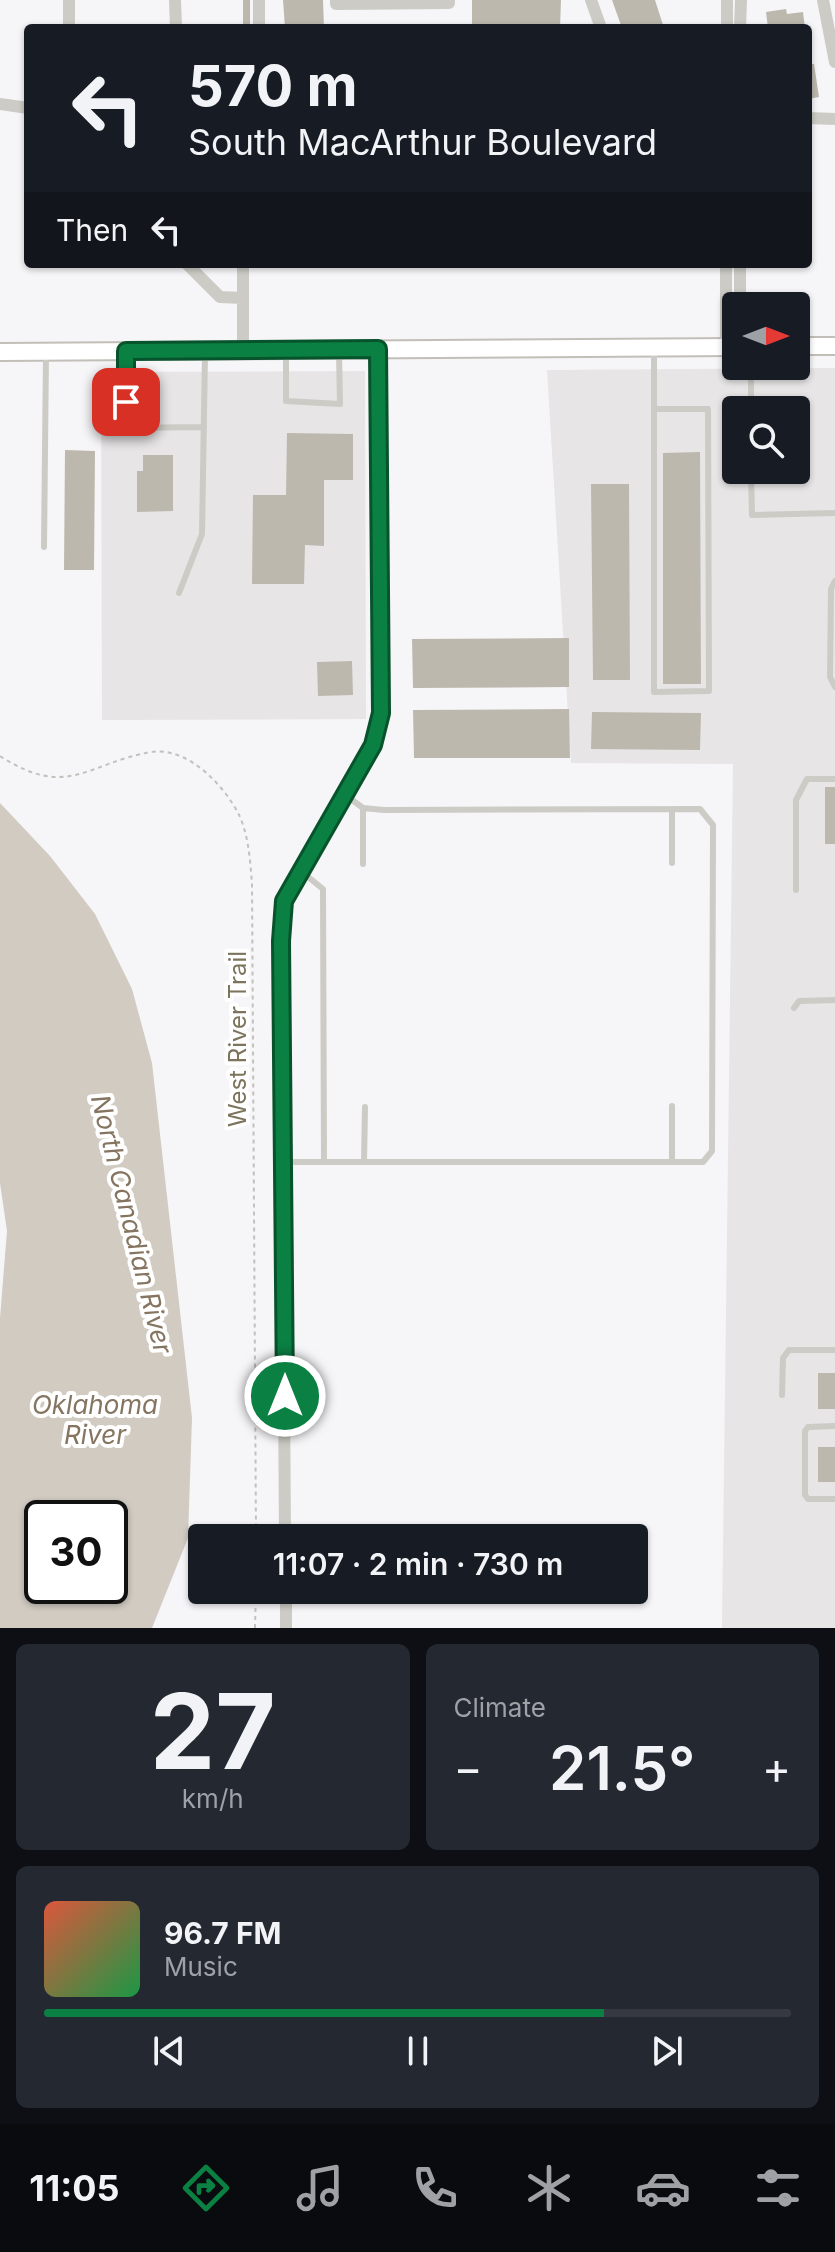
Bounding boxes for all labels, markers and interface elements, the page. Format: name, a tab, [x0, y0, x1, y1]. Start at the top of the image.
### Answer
text: 570 m	[188, 52, 358, 120]
icon: left	[56, 56, 160, 160]
text: South MacArthur Boulevard	[188, 120, 657, 164]
icon: left	[144, 208, 188, 252]
text: Then	[56, 212, 128, 248]
north arrow	[722, 292, 810, 380]
map controls	[722, 292, 810, 484]
pin	[92, 368, 160, 436]
icon: arrive	[104, 380, 148, 424]
button: search	[722, 396, 810, 484]
street label: West River Trail	[223, 951, 252, 1127]
water label: North Canadian River	[85, 1091, 179, 1358]
position arrow	[243, 1354, 327, 1438]
water label: Oklahoma River	[32, 1389, 158, 1450]
speed limit sign: 30	[24, 1500, 128, 1604]
text: 11:07 · 2 min · 730 m	[273, 1546, 563, 1582]
text: 27	[150, 1668, 276, 1794]
text: Climate	[454, 1692, 546, 1723]
text: 21.5°	[549, 1732, 695, 1804]
text: −	[454, 1741, 483, 1795]
text: +	[762, 1741, 791, 1795]
text: km/h	[182, 1783, 244, 1814]
text: 96.7 FM	[164, 1915, 281, 1951]
text: Music	[164, 1951, 238, 1982]
icon: previous	[147, 2029, 191, 2073]
icon: pause	[396, 2029, 440, 2073]
icon: next	[645, 2029, 689, 2073]
icon: directions	[178, 2160, 234, 2216]
icon: music	[292, 2160, 348, 2216]
icon: phone	[407, 2160, 463, 2216]
icon: climate	[521, 2160, 577, 2216]
icon: car	[635, 2160, 691, 2216]
icon: filters	[750, 2160, 806, 2216]
text: 11:05	[29, 2166, 120, 2210]

